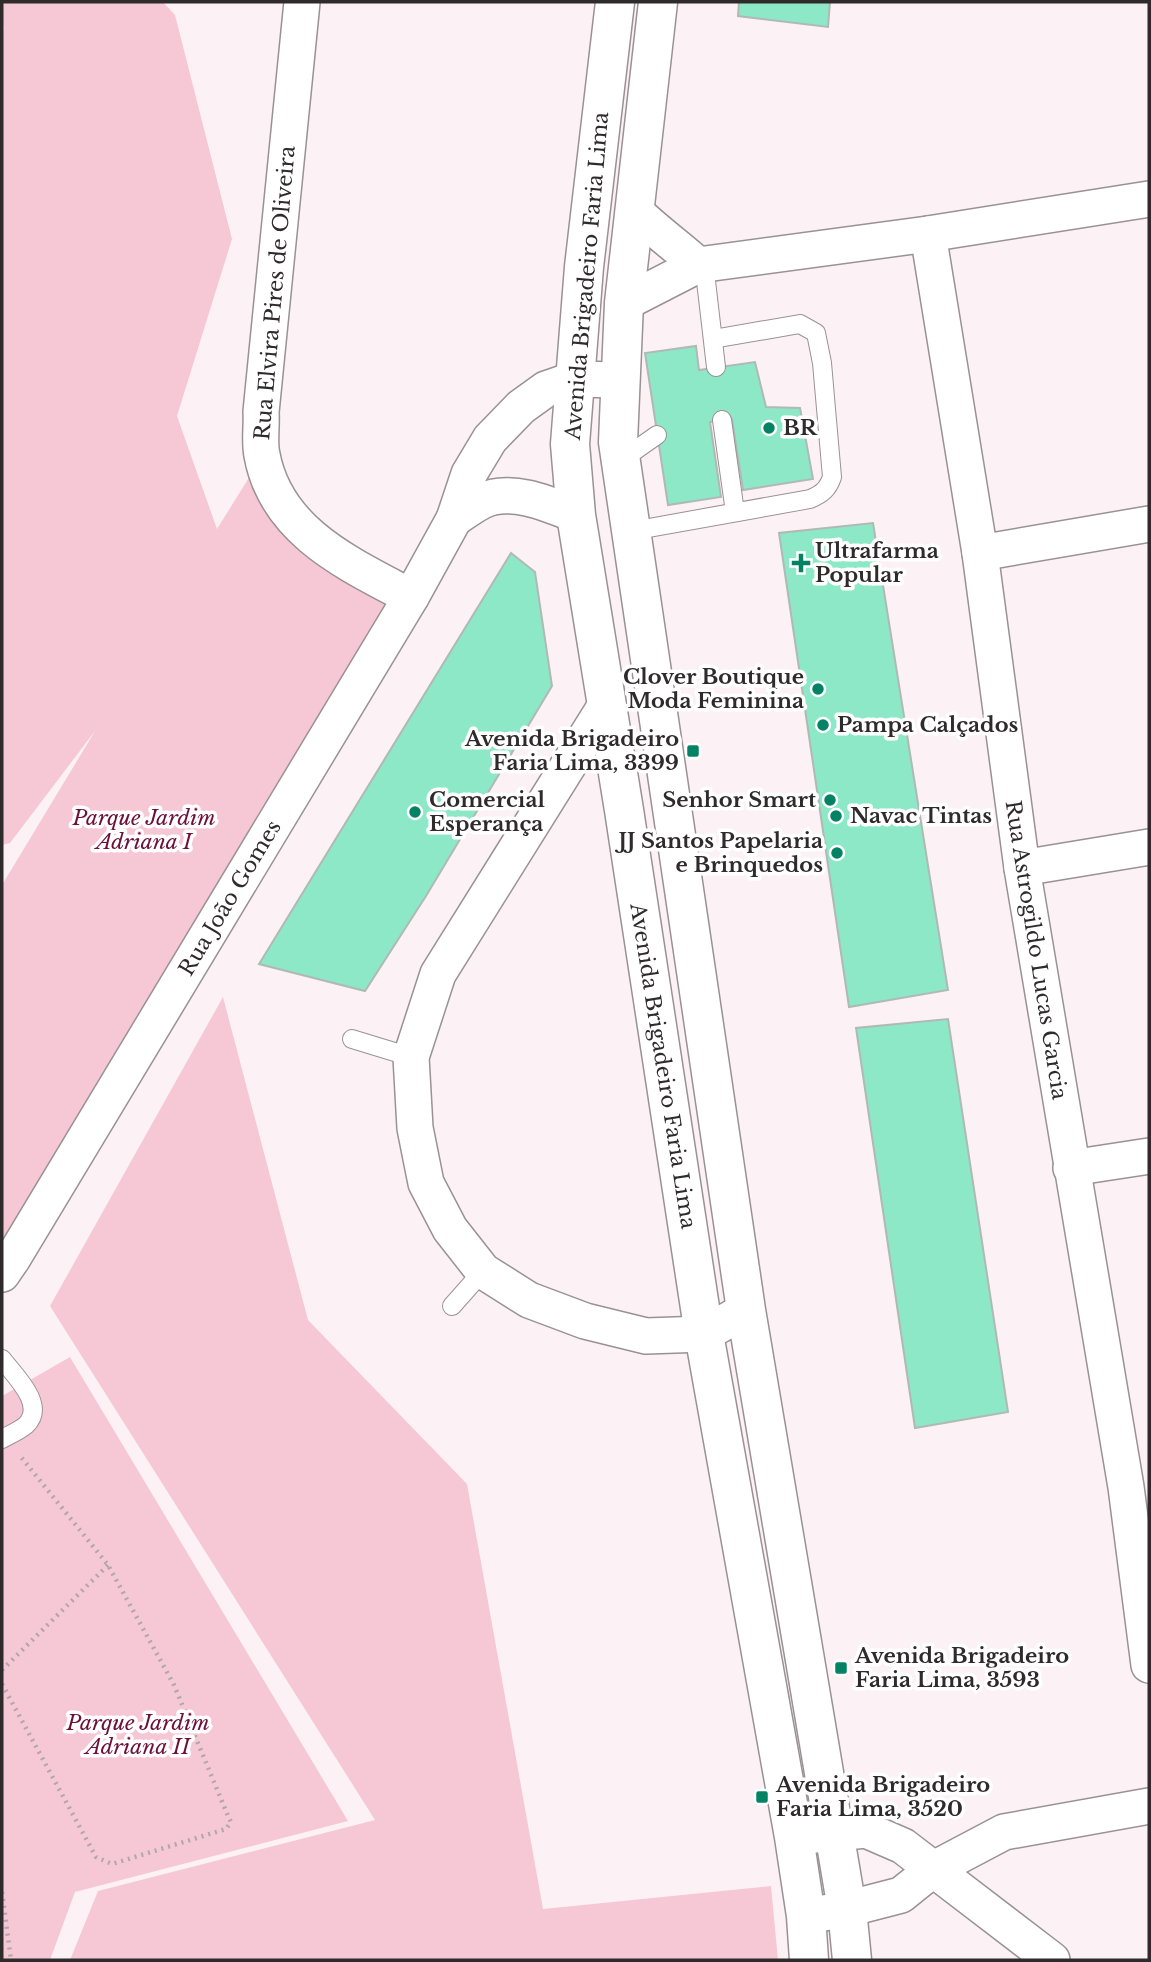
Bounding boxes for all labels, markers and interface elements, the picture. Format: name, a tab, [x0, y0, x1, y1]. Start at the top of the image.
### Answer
street label: Avenida Brigadeiro Faria Lima	[560, 111, 614, 442]
street label: Rua Elvira Pires de Oliveira	[249, 144, 301, 441]
place label: BR	[783, 415, 818, 441]
marker: BR	[761, 420, 777, 436]
place label: Ultrafarma Popular	[815, 538, 939, 588]
marker: Ultrafarma Popular	[793, 555, 809, 571]
place label: Clover Boutique Moda Feminina	[623, 664, 804, 714]
marker: Clover Boutique Moda Feminina	[810, 681, 826, 697]
place label: Pampa Calçados	[837, 712, 1019, 738]
marker: Pampa Calçados	[815, 717, 831, 733]
place label: Avenida Brigadeiro Faria Lima, 3399	[464, 726, 679, 776]
marker: Avenida Brigadeiro Faria Lima, 3399	[685, 743, 701, 759]
place label: Comercial Esperança	[429, 787, 545, 837]
place label: Senhor Smart	[662, 787, 816, 813]
marker: Senhor Smart	[822, 792, 838, 808]
street label: Rua Astrogildo Lucas Garcia	[1000, 799, 1073, 1102]
place label: Navac Tintas	[850, 803, 992, 829]
marker: Comercial Esperança	[407, 804, 423, 820]
park label: Parque Jardim Adriana I	[71, 805, 216, 855]
marker: Navac Tintas	[828, 808, 844, 824]
street label: Rua João Gomes	[173, 815, 287, 981]
place label: JJ Santos Papelaria e Brinquedos	[614, 828, 823, 878]
marker: JJ Santos Papelaria e Brinquedos	[829, 845, 845, 861]
street label: Avenida Brigadeiro Faria Lima	[624, 900, 702, 1231]
place label: Avenida Brigadeiro Faria Lima, 3593	[854, 1643, 1069, 1693]
marker: Avenida Brigadeiro Faria Lima, 3593	[833, 1660, 849, 1676]
park label: Parque Jardim Adriana II	[65, 1710, 210, 1760]
place label: Avenida Brigadeiro Faria Lima, 3520	[775, 1772, 990, 1822]
marker: Avenida Brigadeiro Faria Lima, 3520	[754, 1789, 770, 1805]

